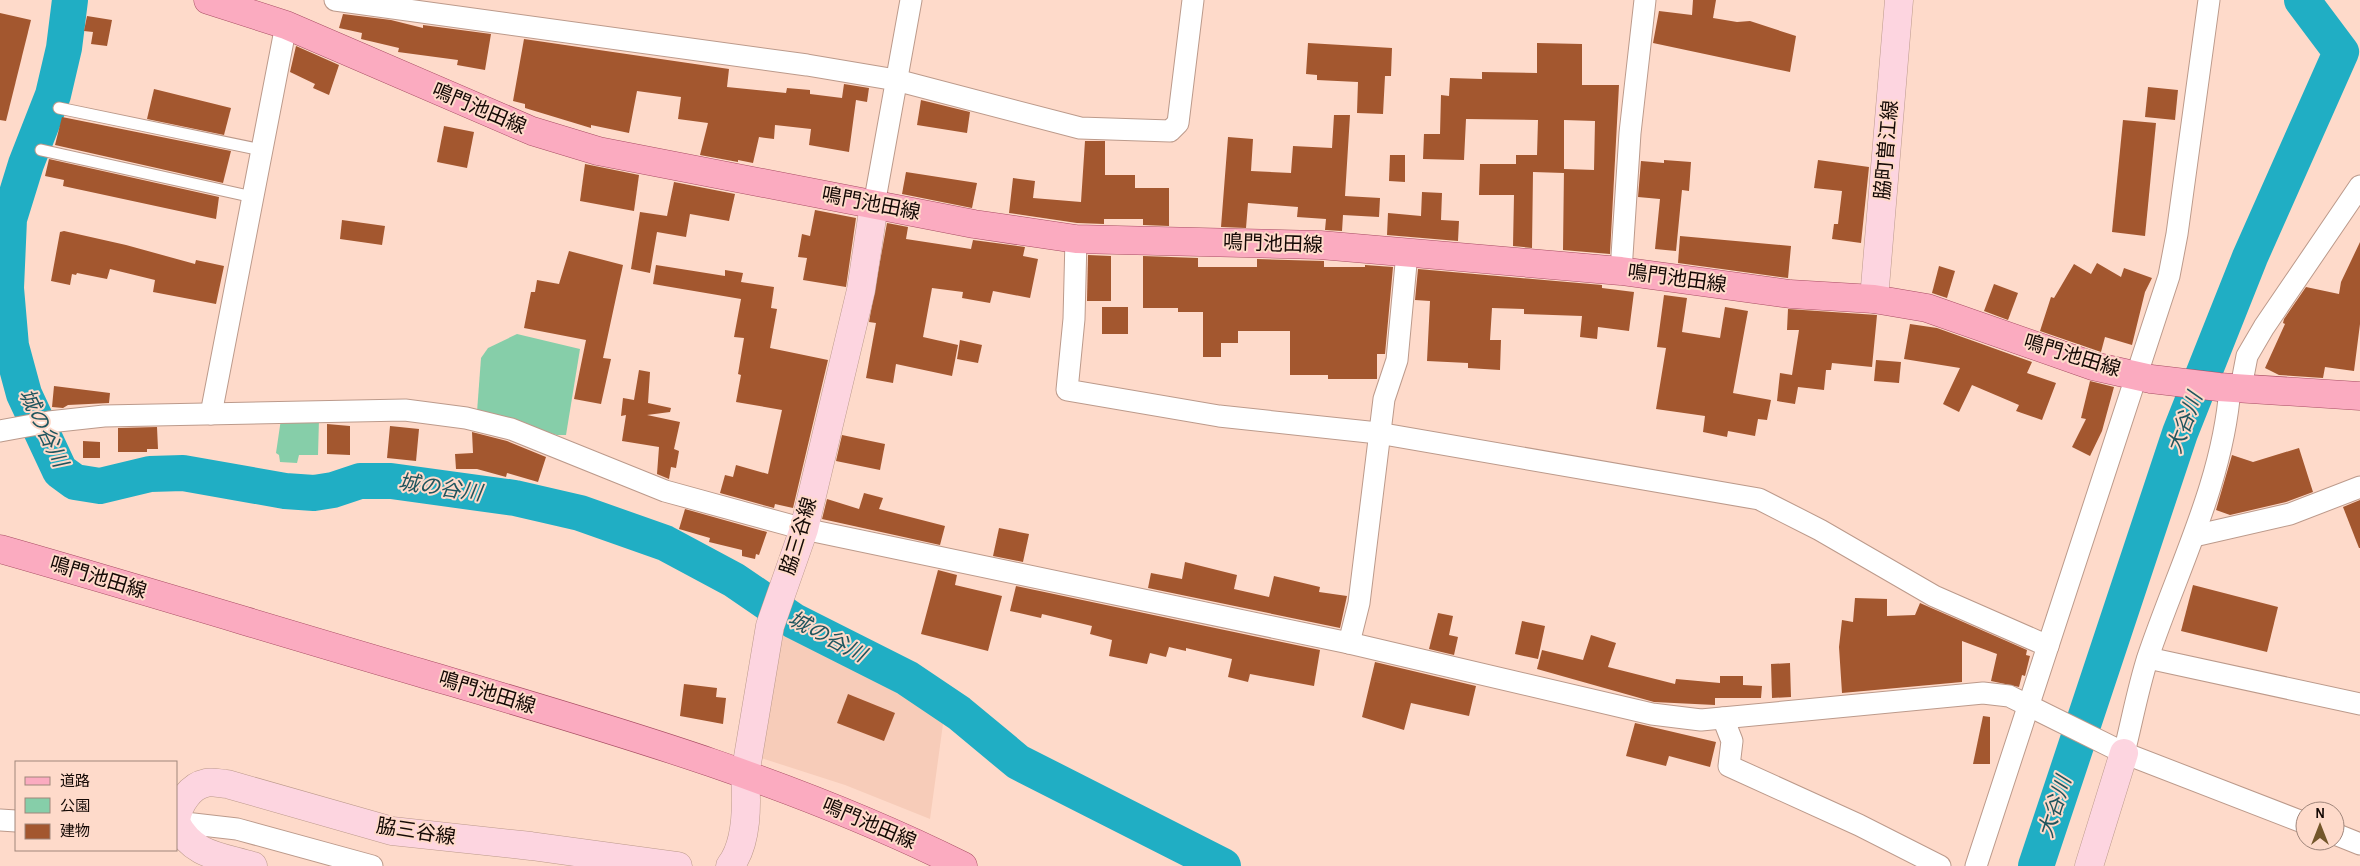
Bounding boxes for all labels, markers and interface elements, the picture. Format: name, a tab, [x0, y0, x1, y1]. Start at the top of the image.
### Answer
street label: 鳴門池田線	[429, 78, 530, 138]
street label: 脇町曽江線	[1871, 99, 1901, 201]
street label: 鳴門池田線	[820, 183, 922, 223]
street label: 鳴門池田線	[1223, 230, 1323, 256]
street label: 鳴門池田線	[1626, 260, 1728, 296]
street label: 鳴門池田線	[2021, 330, 2123, 380]
water label: 城の谷川	[15, 385, 73, 472]
water label: 大谷川	[2163, 388, 2207, 456]
water label: 城の谷川	[397, 471, 485, 505]
street label: 脇三谷線	[776, 494, 820, 577]
street label: 鳴門池田線	[47, 552, 149, 602]
water label: 城の谷川	[785, 607, 871, 667]
street label: 鳴門池田線	[436, 667, 538, 717]
legend	[15, 761, 178, 851]
water label: 大谷川	[2034, 772, 2075, 840]
text: 道路	[60, 773, 90, 789]
street label: 鳴門池田線	[819, 793, 920, 853]
text: 公園	[60, 798, 90, 814]
north arrow	[2295, 801, 2345, 851]
text: N	[2315, 807, 2325, 821]
street label: 脇三谷線	[375, 814, 457, 848]
text: 建物	[60, 823, 90, 839]

